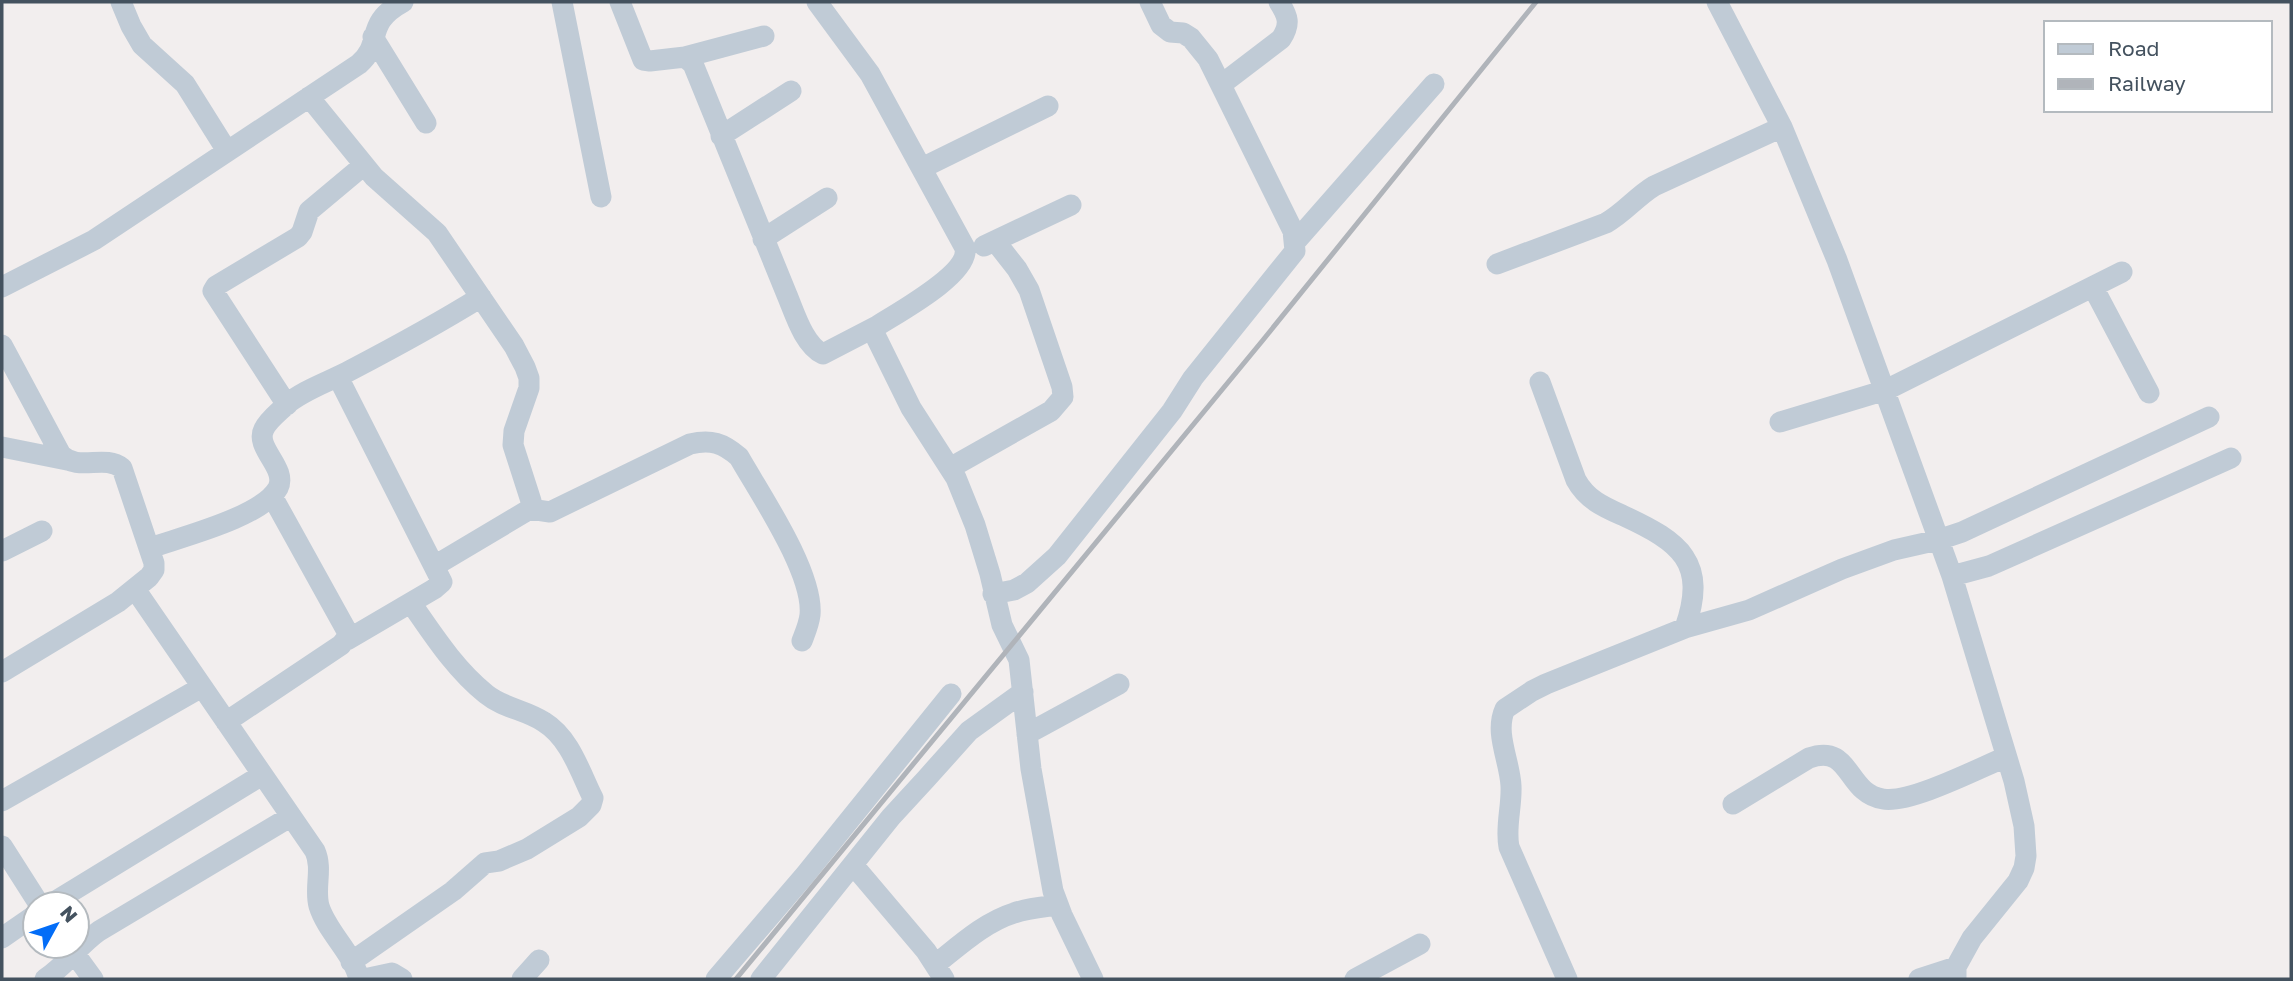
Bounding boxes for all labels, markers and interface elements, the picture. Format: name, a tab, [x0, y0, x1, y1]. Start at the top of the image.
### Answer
legend	[2044, 21, 2272, 112]
text: Road	[2108, 35, 2159, 61]
text: Railway	[2108, 70, 2186, 96]
north arrow	[21, 890, 91, 960]
text: N	[56, 901, 83, 927]

